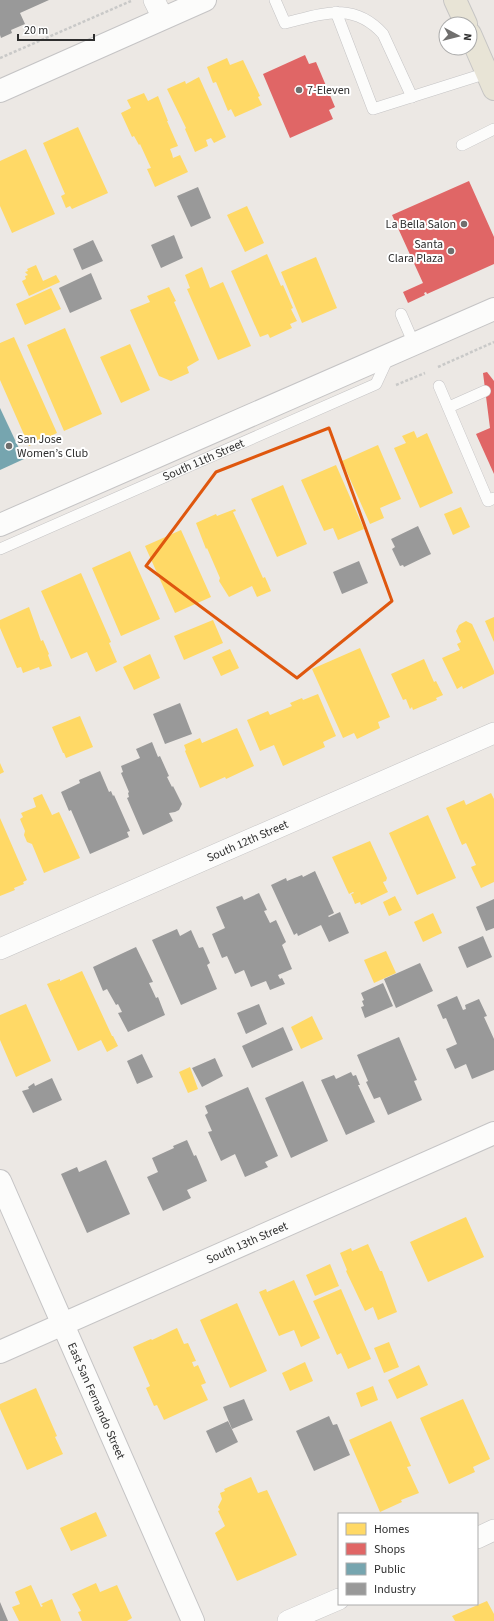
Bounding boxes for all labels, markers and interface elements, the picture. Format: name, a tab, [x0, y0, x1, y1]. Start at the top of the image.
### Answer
scale bar	[18, 16, 94, 42]
north arrow	[438, 16, 478, 56]
text: 20 m	[24, 22, 48, 39]
text: N	[460, 33, 475, 42]
place label: 7-Eleven	[307, 82, 350, 99]
marker: 7-Eleven	[294, 85, 304, 95]
place label: La Bella Salon	[386, 216, 456, 233]
marker: La Bella Salon	[459, 219, 469, 229]
place label: Santa Clara Plaza	[388, 236, 443, 267]
marker: Santa Clara Plaza	[446, 246, 456, 256]
place label: San Jose Women’s Club	[17, 431, 89, 462]
street label: South 11th Street	[160, 435, 247, 486]
marker: San Jose Women’s Club	[4, 441, 14, 451]
street label: South 12th Street	[204, 816, 291, 867]
street label: South 13th Street	[204, 1218, 290, 1269]
street label: East San Fernando Street	[63, 1340, 129, 1462]
legend	[338, 1513, 478, 1605]
text: Homes	[374, 1521, 409, 1538]
text: Shops	[374, 1541, 405, 1558]
text: Public	[374, 1561, 406, 1578]
text: Industry	[374, 1581, 416, 1598]

